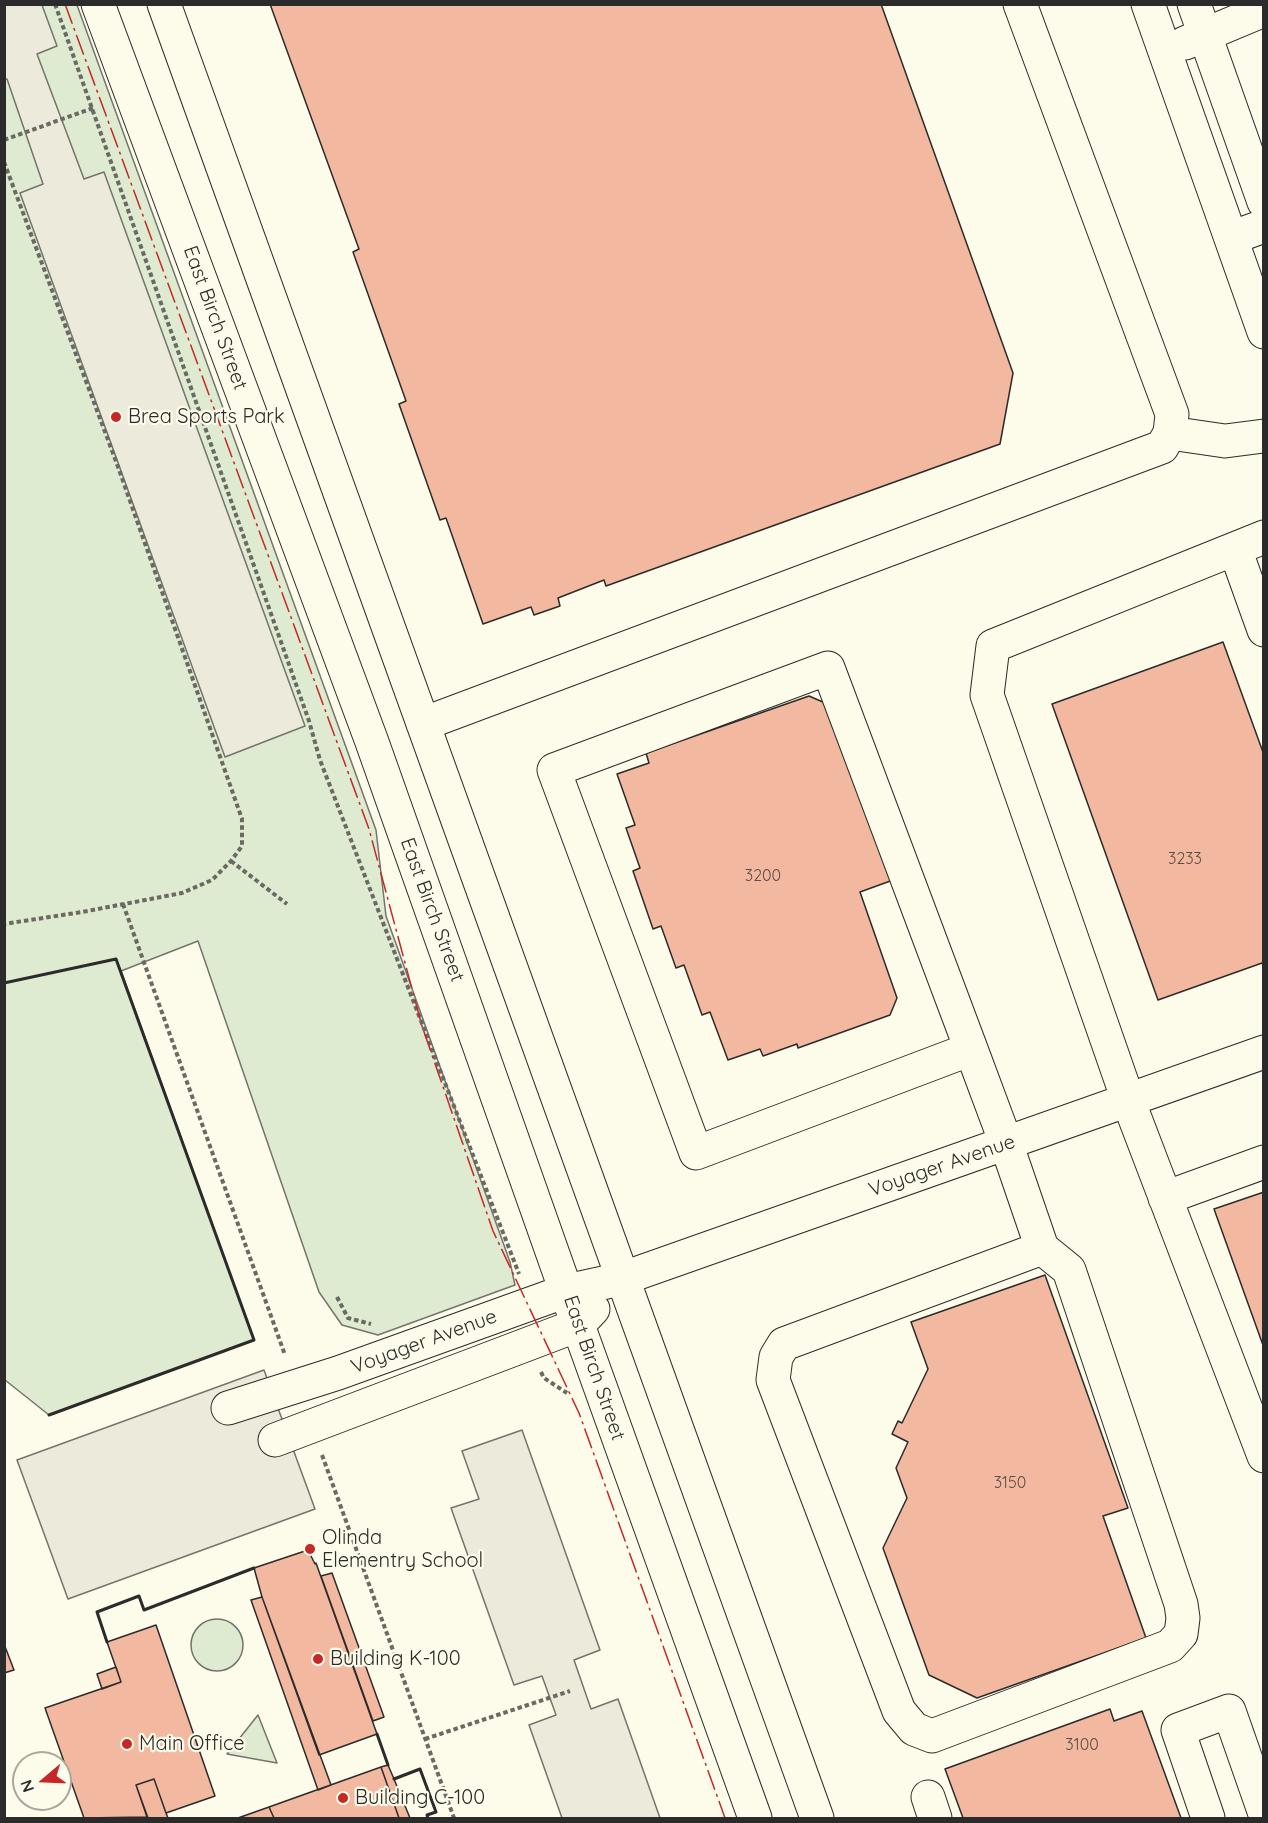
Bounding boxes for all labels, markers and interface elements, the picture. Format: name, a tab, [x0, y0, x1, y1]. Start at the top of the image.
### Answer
street label: East Birch Street	[178, 243, 252, 393]
place label: Brea Sports Park	[128, 405, 285, 429]
marker: Brea Sports Park	[109, 410, 123, 424]
street label: East Birch Street	[395, 835, 469, 985]
house number: 3233	[1168, 849, 1202, 869]
house number: 3200	[745, 866, 781, 886]
street label: Voyager Avenue	[866, 1130, 1018, 1202]
street label: East Birch Street	[558, 1292, 630, 1444]
street label: Voyager Avenue	[348, 1305, 500, 1379]
house number: 3150	[994, 1473, 1026, 1493]
place label: Olinda Elementry School	[322, 1526, 483, 1573]
marker: Olinda Elementry School	[303, 1542, 317, 1556]
place label: Building K-100	[330, 1647, 461, 1671]
marker: Building K-100	[311, 1652, 325, 1666]
place label: Main Office	[139, 1732, 245, 1756]
house number: 3100	[1065, 1735, 1099, 1755]
marker: Main Office	[120, 1737, 134, 1751]
north arrow	[12, 1751, 72, 1811]
text: N	[16, 1777, 38, 1795]
place label: Building C-100	[355, 1786, 485, 1810]
marker: Building C-100	[336, 1791, 350, 1805]

